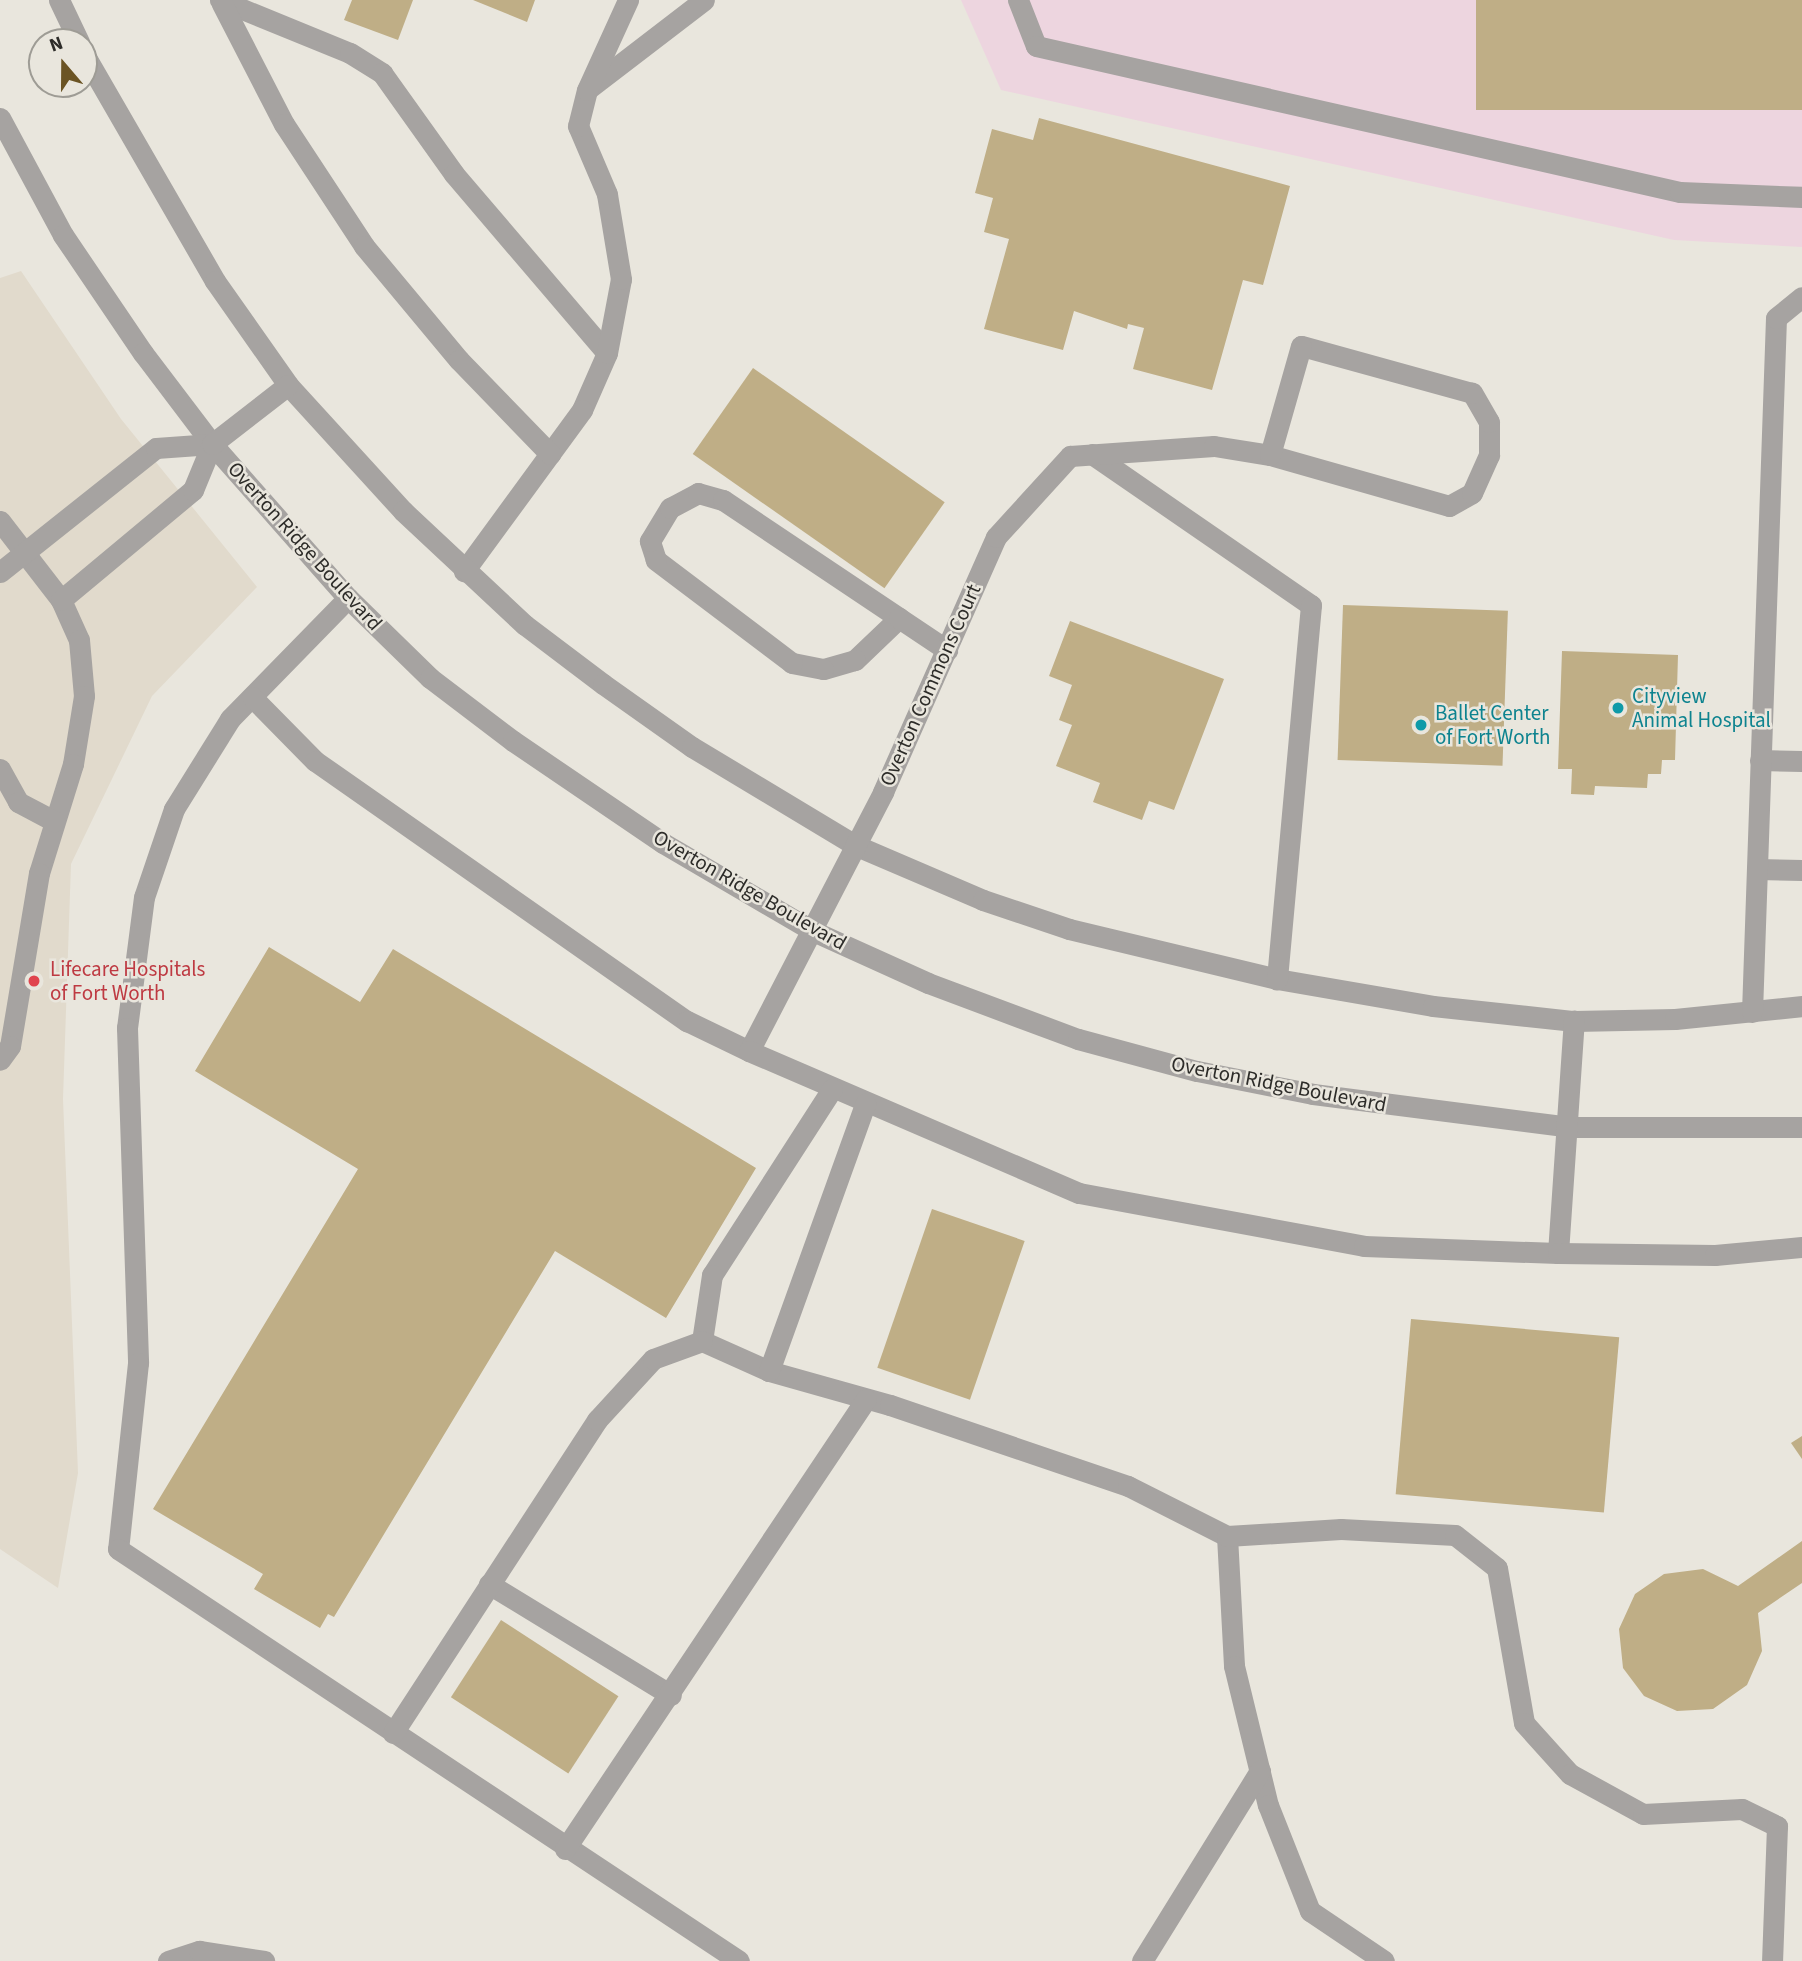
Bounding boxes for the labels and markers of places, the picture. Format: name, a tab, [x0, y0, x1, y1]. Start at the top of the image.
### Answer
place label: Cityview Animal Hospital	[1632, 683, 1771, 733]
place label: Ballet Center of Fort Worth	[1435, 700, 1550, 750]
marker: Cityview Animal Hospital	[1610, 700, 1626, 716]
marker: Ballet Center of Fort Worth	[1413, 717, 1429, 733]
place label: Lifecare Hospitals of Fort Worth	[50, 956, 205, 1006]
marker: Lifecare Hospitals of Fort Worth	[24, 971, 44, 991]

